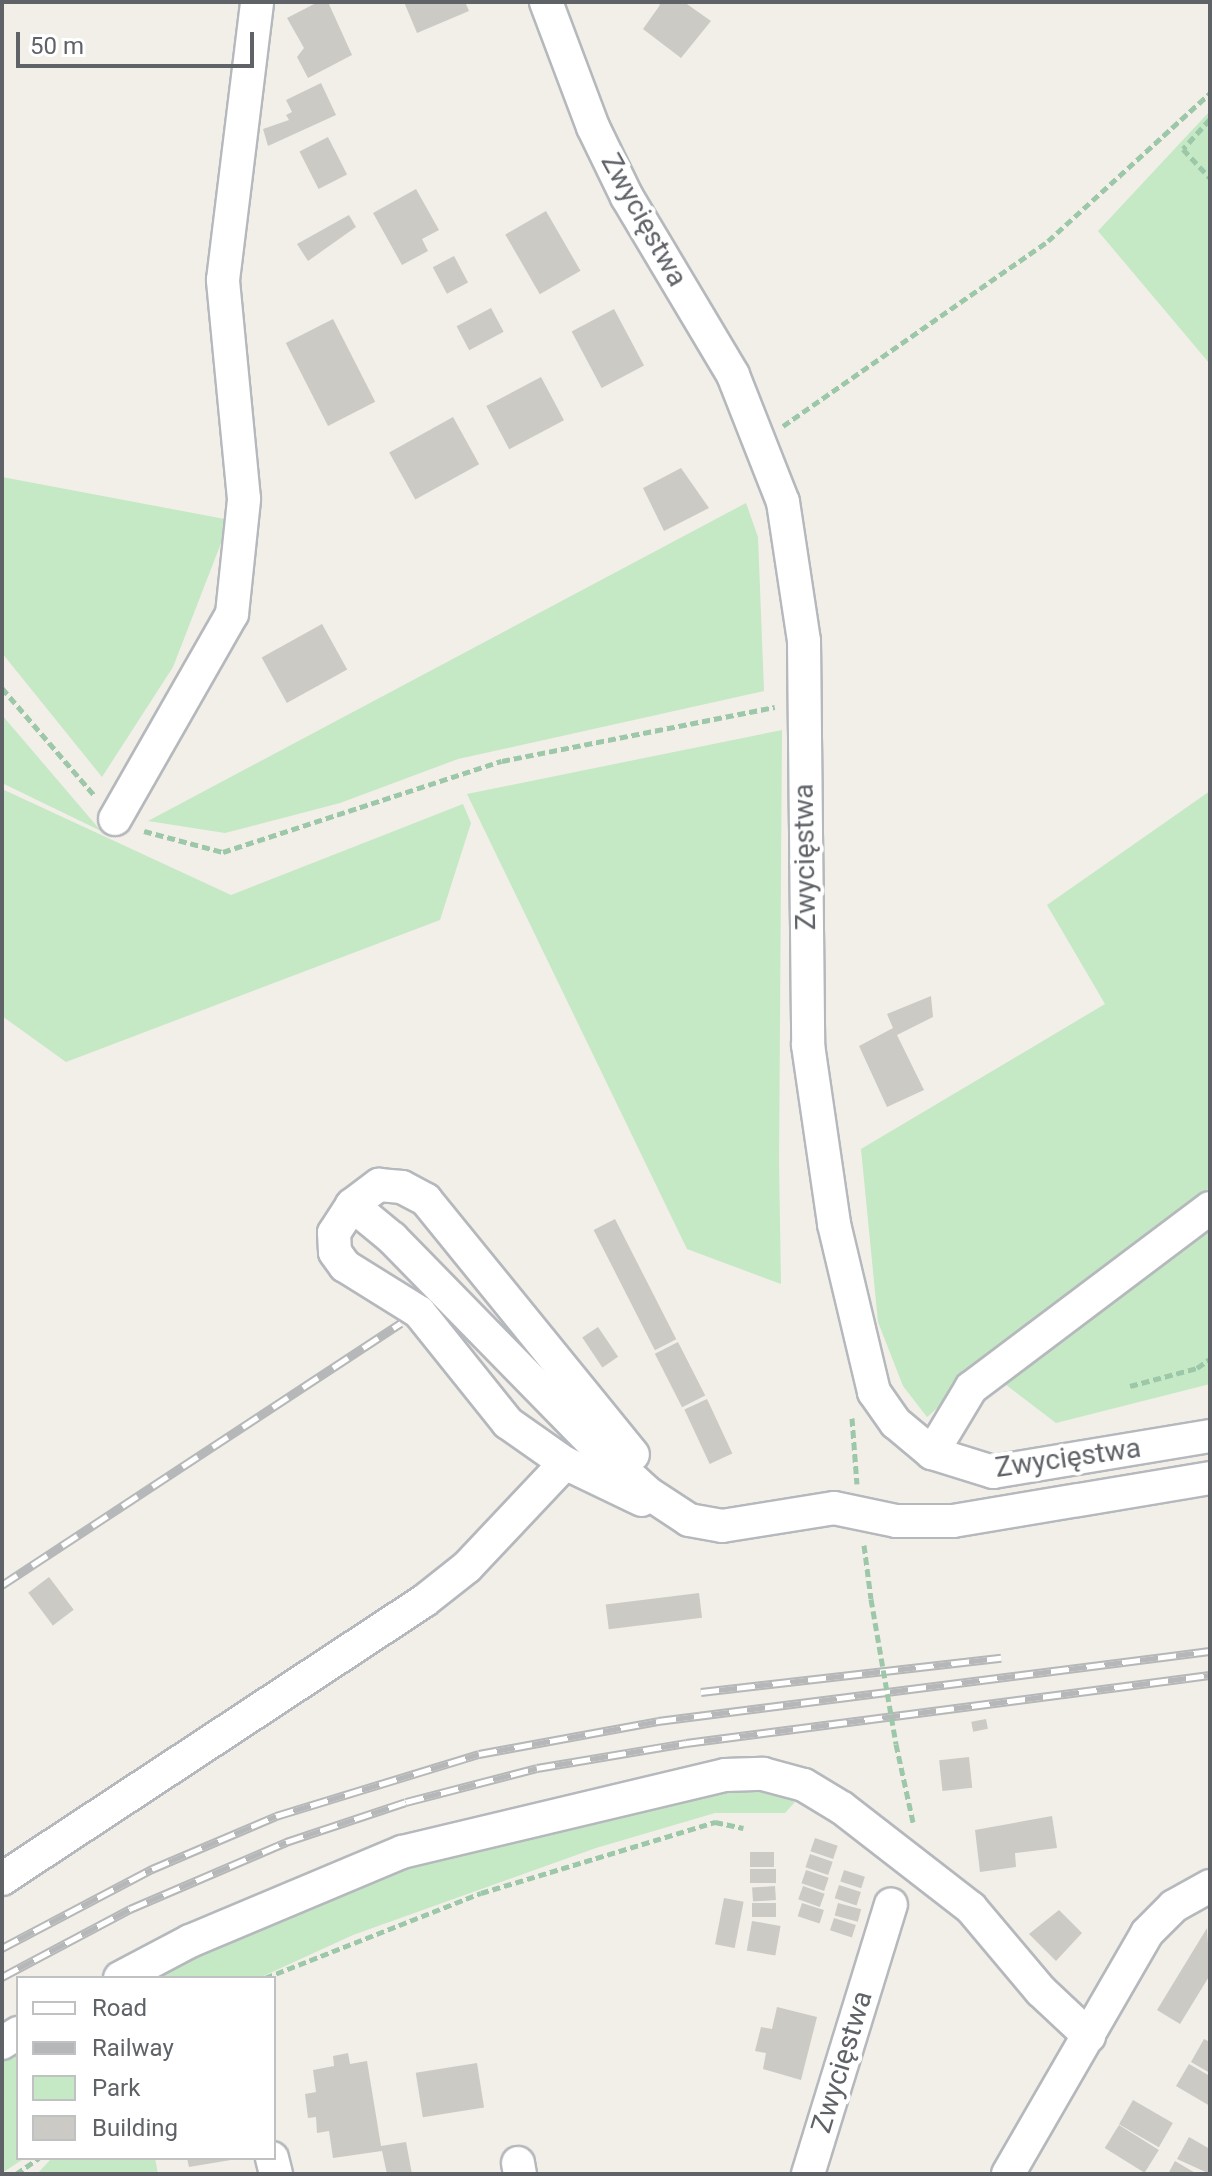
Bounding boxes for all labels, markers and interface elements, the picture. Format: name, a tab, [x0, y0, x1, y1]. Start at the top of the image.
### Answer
scale bar	[20, 16, 258, 66]
text: 50 m	[30, 32, 84, 60]
street label: Zwycięstwa	[594, 148, 694, 292]
street label: Zwycięstwa	[787, 783, 823, 931]
street label: Zwycięstwa	[993, 1431, 1143, 1485]
legend	[16, 1976, 276, 2160]
street label: Zwycięstwa	[804, 1987, 880, 2137]
text: Road	[92, 1994, 147, 2022]
text: Railway	[92, 2034, 174, 2062]
text: Park	[92, 2074, 140, 2102]
text: Building	[92, 2114, 178, 2142]

